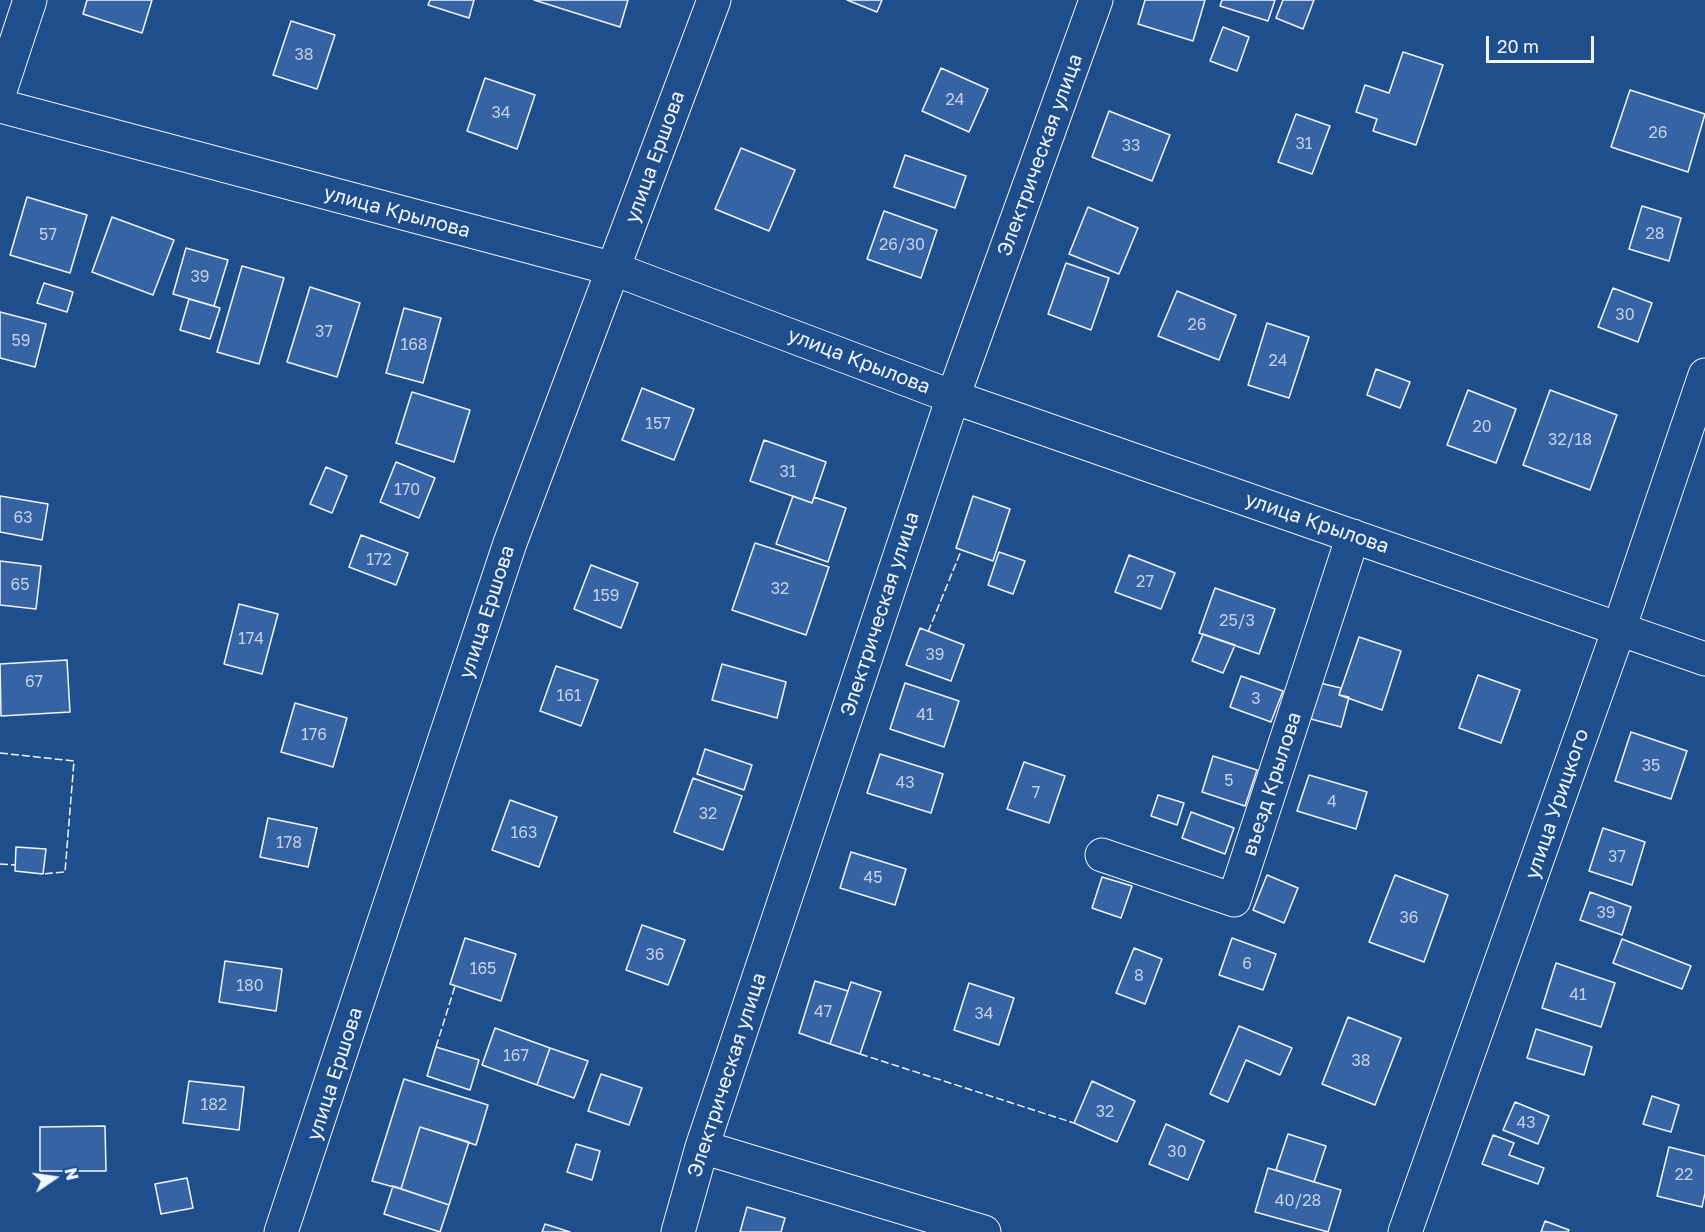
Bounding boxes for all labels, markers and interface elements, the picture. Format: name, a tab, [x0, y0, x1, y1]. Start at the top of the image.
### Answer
scale bar	[1489, 24, 1597, 62]
text: 20 m	[1497, 35, 1539, 57]
house number: 38	[294, 45, 314, 65]
street label: Электрическая улица	[992, 51, 1088, 259]
street label: улица Ершова	[620, 88, 690, 226]
house number: 24	[945, 90, 965, 110]
house number: 34	[491, 103, 511, 123]
house number: 26	[1649, 123, 1667, 143]
house number: 31	[1295, 134, 1313, 154]
house number: 33	[1122, 136, 1140, 156]
street label: улица Крылова	[321, 181, 473, 243]
house number: 28	[1645, 224, 1665, 244]
house number: 57	[39, 225, 57, 245]
house number: 26/30	[879, 235, 925, 255]
house number: 39	[190, 267, 210, 287]
house number: 30	[1615, 305, 1635, 325]
house number: 26	[1188, 315, 1206, 335]
house number: 37	[315, 322, 333, 342]
street label: улица Крылова	[784, 323, 934, 399]
house number: 59	[12, 331, 30, 351]
house number: 168	[400, 335, 428, 355]
house number: 24	[1268, 351, 1288, 371]
house number: 157	[645, 414, 671, 434]
house number: 20	[1472, 417, 1492, 437]
house number: 32/18	[1548, 430, 1592, 450]
house number: 31	[779, 462, 797, 482]
house number: 170	[394, 480, 420, 500]
street label: улица Крылова	[1242, 487, 1392, 559]
house number: 63	[13, 508, 33, 528]
street label: Электрическая улица	[836, 509, 924, 719]
street label: улица Ершова	[454, 542, 520, 682]
house number: 172	[366, 550, 392, 570]
house number: 27	[1136, 572, 1154, 592]
house number: 65	[11, 575, 29, 595]
house number: 32	[771, 579, 789, 599]
house number: 159	[593, 586, 619, 606]
house number: 25/3	[1219, 611, 1255, 631]
house number: 174	[238, 629, 264, 649]
house number: 39	[925, 645, 945, 665]
house number: 67	[25, 672, 43, 692]
house number: 161	[556, 686, 582, 706]
house number: 3	[1251, 689, 1261, 709]
house number: 41	[916, 705, 934, 725]
street label: въезд Крылова	[1237, 709, 1307, 859]
house number: 176	[301, 725, 327, 745]
street label: улица Урицкого	[1520, 726, 1594, 882]
house number: 35	[1642, 756, 1660, 776]
house number: 5	[1224, 771, 1234, 791]
house number: 43	[895, 773, 915, 793]
house number: 7	[1032, 783, 1040, 803]
house number: 4	[1327, 792, 1337, 812]
house number: 32	[699, 804, 717, 824]
house number: 163	[511, 823, 537, 843]
house number: 178	[276, 833, 302, 853]
house number: 37	[1608, 847, 1626, 867]
house number: 45	[863, 868, 883, 888]
house number: 39	[1596, 903, 1616, 923]
house number: 36	[1399, 908, 1419, 928]
house number: 36	[645, 945, 665, 965]
house number: 6	[1242, 954, 1252, 974]
house number: 165	[470, 959, 496, 979]
house number: 8	[1134, 966, 1144, 986]
street label: Электрическая улица	[683, 970, 771, 1180]
house number: 180	[236, 976, 264, 996]
house number: 41	[1569, 985, 1587, 1005]
house number: 47	[814, 1002, 832, 1022]
street label: улица Ершова	[302, 1004, 368, 1144]
house number: 34	[974, 1004, 994, 1024]
house number: 167	[503, 1046, 529, 1066]
house number: 38	[1351, 1051, 1371, 1071]
house number: 182	[201, 1095, 227, 1115]
house number: 32	[1096, 1102, 1114, 1122]
house number: 43	[1516, 1113, 1536, 1133]
house number: 30	[1167, 1142, 1187, 1162]
north arrow	[24, 1148, 84, 1208]
house number: 22	[1675, 1165, 1693, 1185]
text: N	[60, 1166, 83, 1182]
house number: 40/28	[1275, 1191, 1321, 1211]

